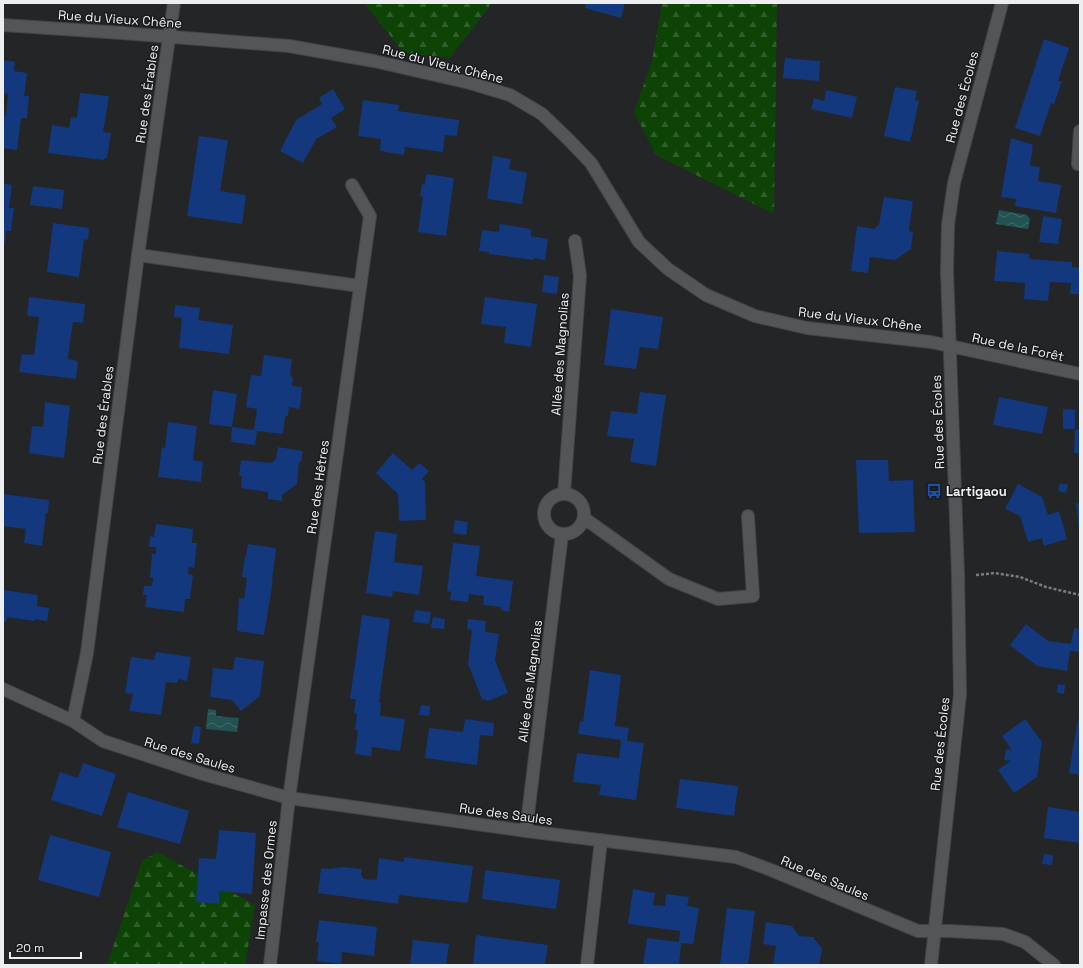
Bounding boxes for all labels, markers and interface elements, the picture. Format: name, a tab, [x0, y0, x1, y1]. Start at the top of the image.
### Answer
street label: Rue du Vieux Chêne	[57, 6, 183, 32]
street label: Rue du Vieux Chêne	[381, 41, 505, 87]
street label: Rue des Érables	[132, 44, 162, 144]
street label: Rue des Écoles	[942, 49, 982, 145]
street label: Allée des Magnolias	[547, 292, 573, 416]
street label: Rue du Vieux Chêne	[797, 303, 923, 335]
street label: Rue de la Forêt	[970, 329, 1066, 365]
street label: Rue des Érables	[89, 365, 117, 465]
street label: Rue des Écoles	[928, 374, 948, 469]
street label: Rue des Hêtres	[303, 439, 333, 535]
bus stop icon: Lartigaou	[925, 482, 943, 500]
place label: Lartigaou	[946, 483, 1007, 500]
street label: Allée des Magnolias	[514, 619, 546, 743]
street label: Rue des Écoles	[927, 696, 953, 792]
street label: Rue des Saules	[142, 733, 238, 777]
street label: Rue des Saules	[458, 799, 554, 829]
street label: Impasse des Ormes	[251, 819, 281, 941]
street label: Rue des Saules	[778, 852, 872, 904]
scale bar	[10, 934, 81, 960]
text: 20 m	[16, 940, 44, 956]

